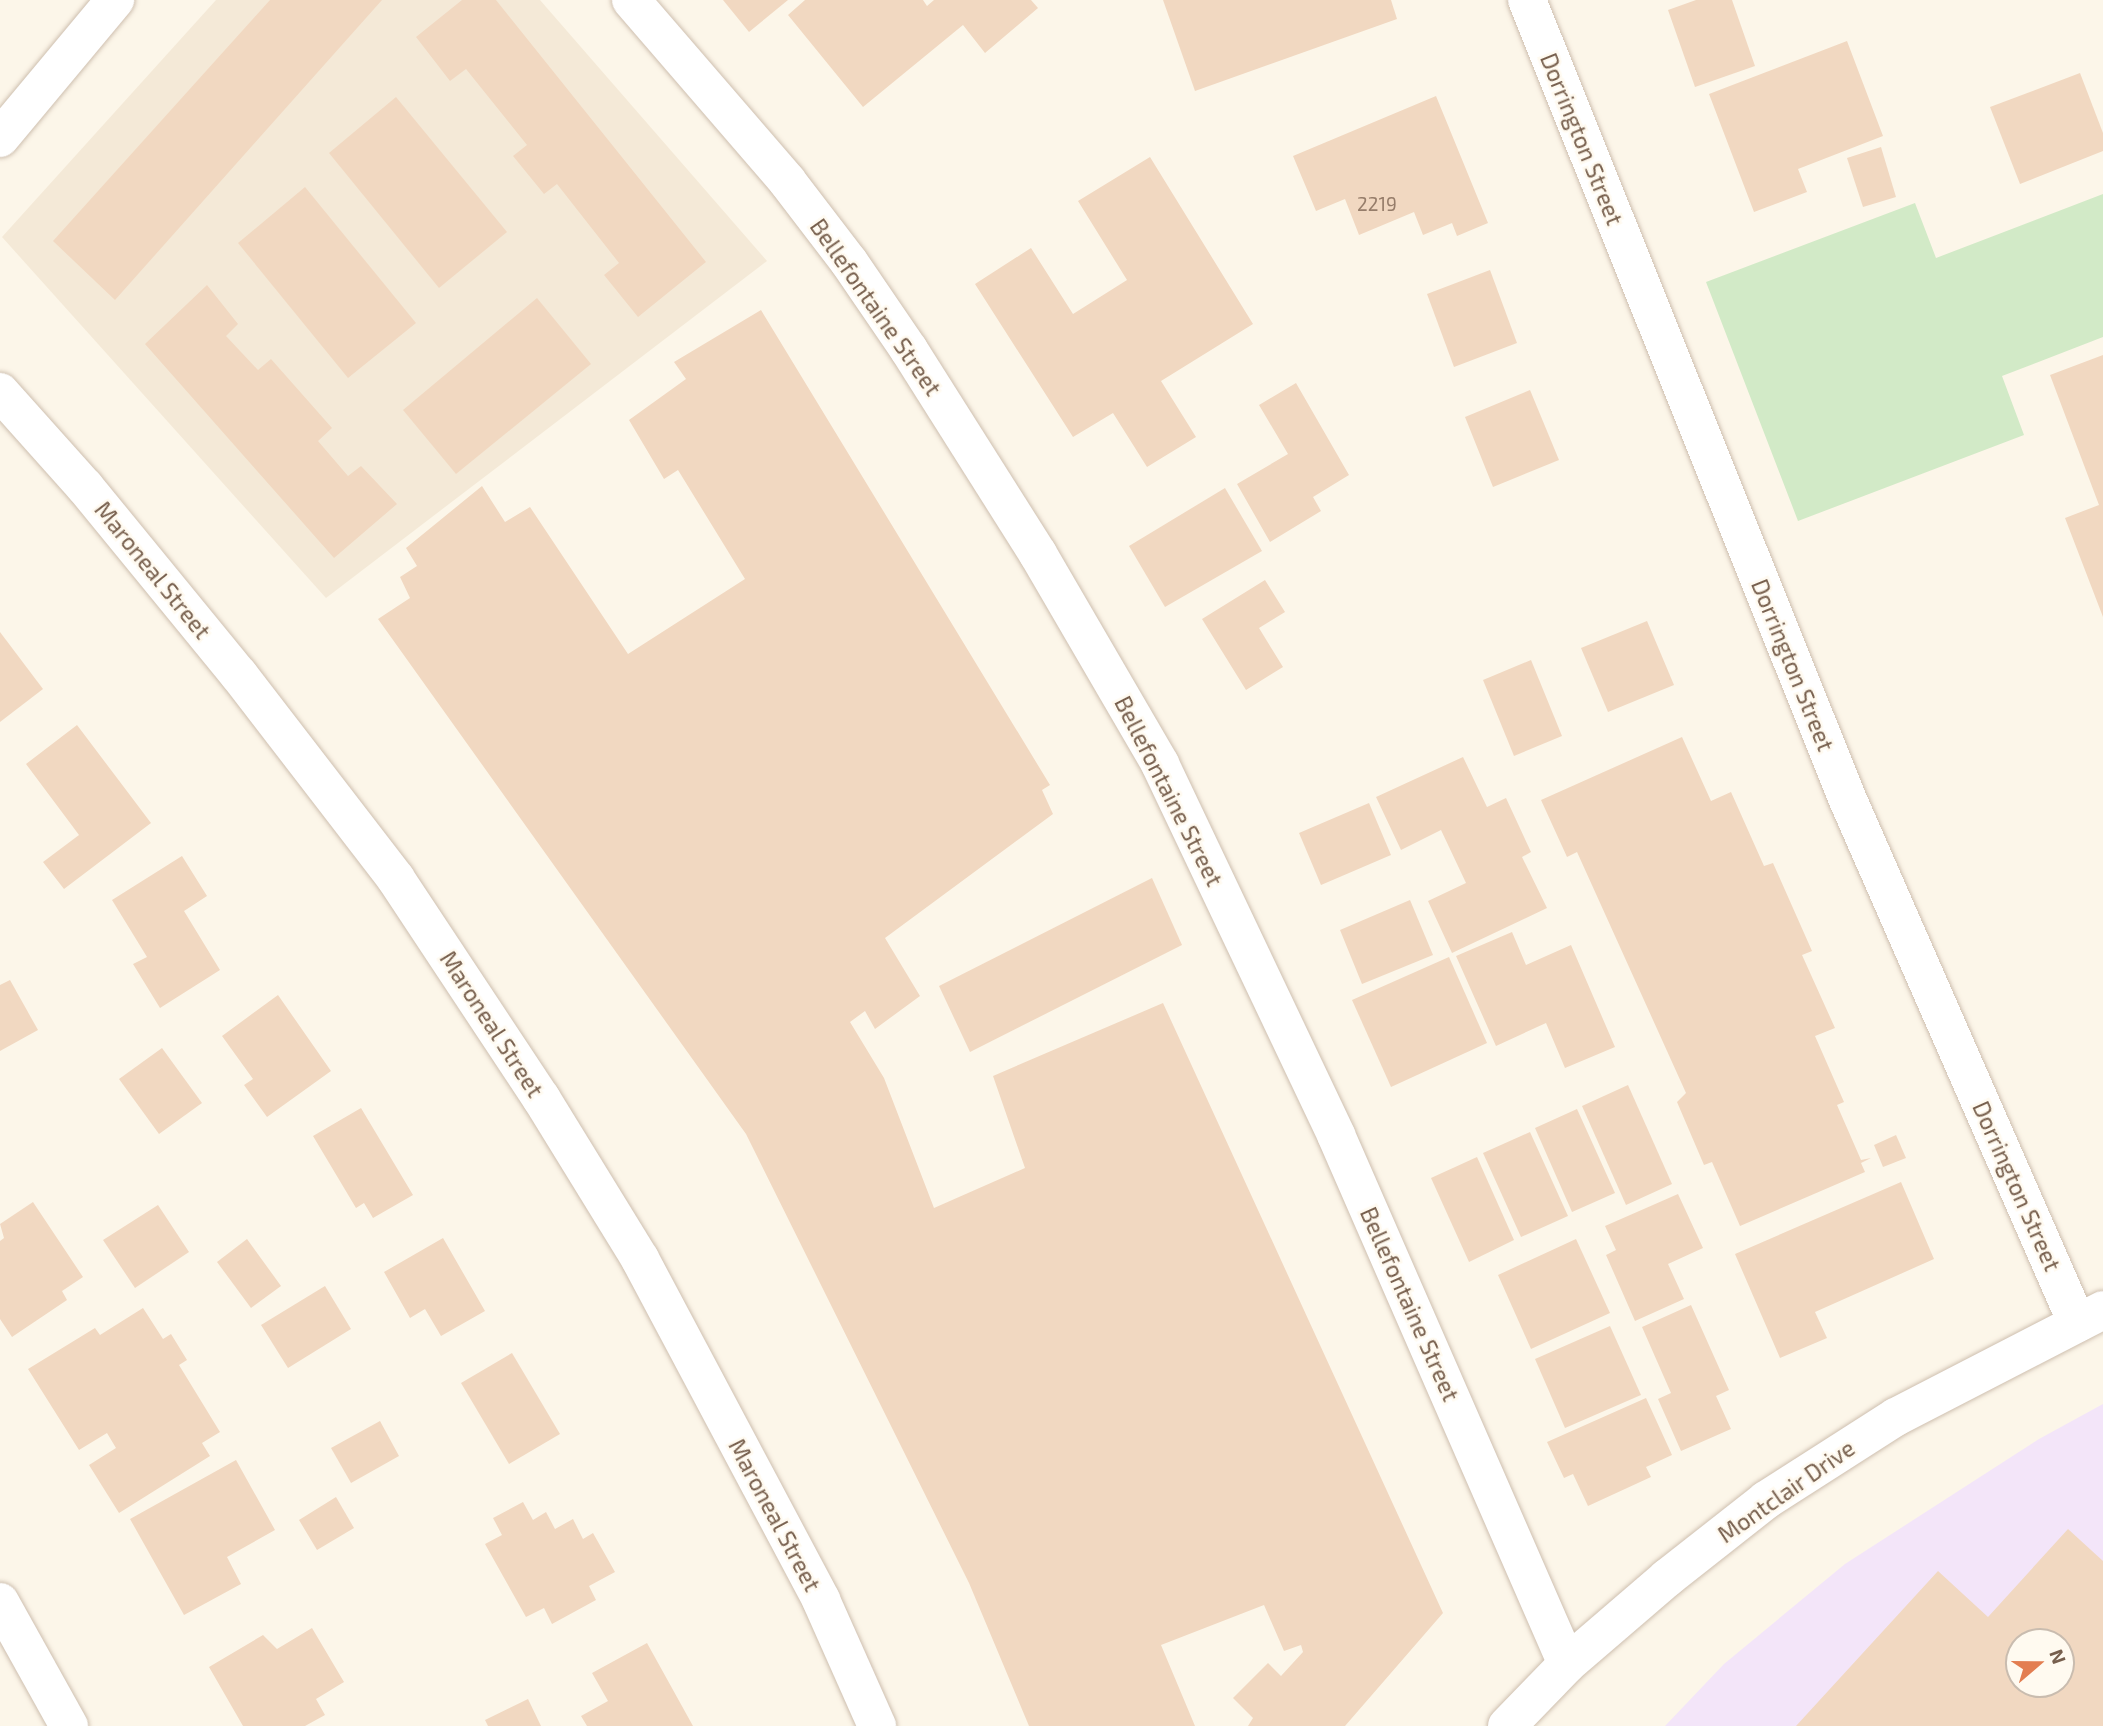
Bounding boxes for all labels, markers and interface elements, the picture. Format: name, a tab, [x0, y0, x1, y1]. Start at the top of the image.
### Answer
street label: Dorrington Street	[1535, 49, 1629, 229]
house number: 2219	[1357, 193, 1397, 215]
street label: Bellefontaine Street	[805, 213, 947, 401]
street label: Maroneal Street	[89, 496, 217, 644]
street label: Dorrington Street	[1746, 575, 1840, 755]
street label: Bellefontaine Street	[1109, 691, 1229, 891]
street label: Maroneal Street	[434, 946, 550, 1102]
street label: Dorrington Street	[1967, 1097, 2067, 1275]
street label: Bellefontaine Street	[1355, 1203, 1465, 1405]
street label: Maroneal Street	[723, 1434, 827, 1596]
street label: Montclair Drive	[1712, 1434, 1860, 1548]
north arrow	[2005, 1628, 2075, 1698]
text: N	[2045, 1646, 2071, 1667]

